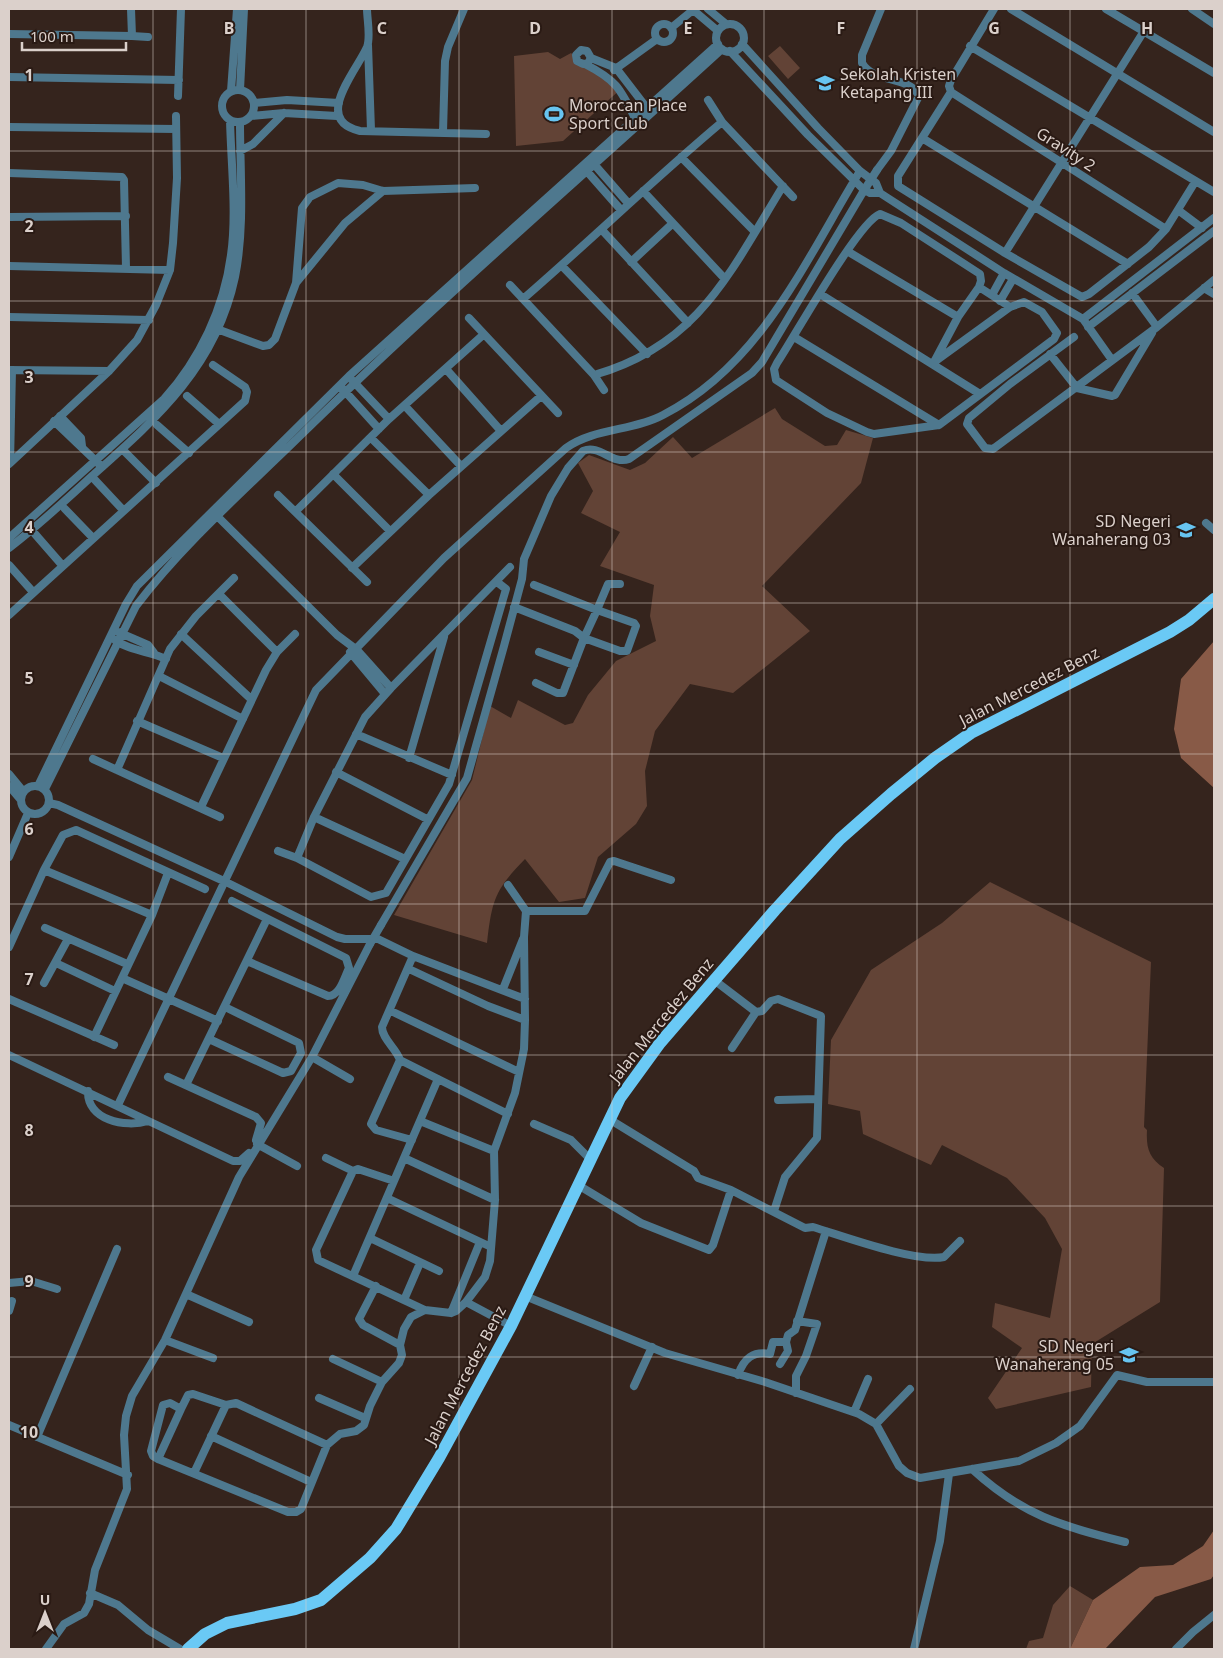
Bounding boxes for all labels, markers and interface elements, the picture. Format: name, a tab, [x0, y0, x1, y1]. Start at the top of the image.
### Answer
text: B	[224, 17, 234, 39]
text: C	[377, 17, 387, 39]
text: D	[529, 17, 541, 39]
text: E	[684, 17, 693, 39]
text: F	[837, 17, 845, 39]
text: G	[988, 17, 1000, 39]
text: H	[1141, 17, 1153, 39]
scale bar	[22, 20, 126, 52]
text: 100 m	[30, 26, 74, 46]
place label: Sekolah Kristen Ketapang III	[840, 63, 956, 103]
text: 1	[24, 64, 34, 86]
school or university icon: Sekolah Kristen Ketapang III	[814, 72, 836, 94]
place label: Moroccan Place Sport Club	[569, 94, 687, 134]
sports icon: Moroccan Place Sport Club	[543, 103, 565, 125]
street label: Gravity 2	[1032, 122, 1100, 176]
text: 2	[24, 215, 34, 237]
text: 3	[24, 366, 34, 388]
place label: SD Negeri Wanaherang 03	[1052, 510, 1171, 550]
text: 4	[24, 516, 34, 538]
school or university icon: SD Negeri Wanaherang 03	[1175, 519, 1197, 541]
street label: Jalan Mercedez Benz	[954, 641, 1103, 732]
text: 5	[24, 667, 34, 689]
text: 6	[24, 818, 34, 840]
street label: Jalan Mercedez Benz	[603, 953, 718, 1088]
text: 7	[24, 968, 34, 990]
text: 8	[24, 1119, 34, 1141]
text: 9	[24, 1270, 34, 1292]
street label: Jalan Mercedez Benz	[418, 1302, 511, 1450]
place label: SD Negeri Wanaherang 05	[995, 1335, 1114, 1375]
school or university icon: SD Negeri Wanaherang 05	[1118, 1344, 1140, 1366]
text: 10	[20, 1421, 38, 1443]
north arrow	[20, 1588, 70, 1638]
text: U	[40, 1590, 50, 1609]

